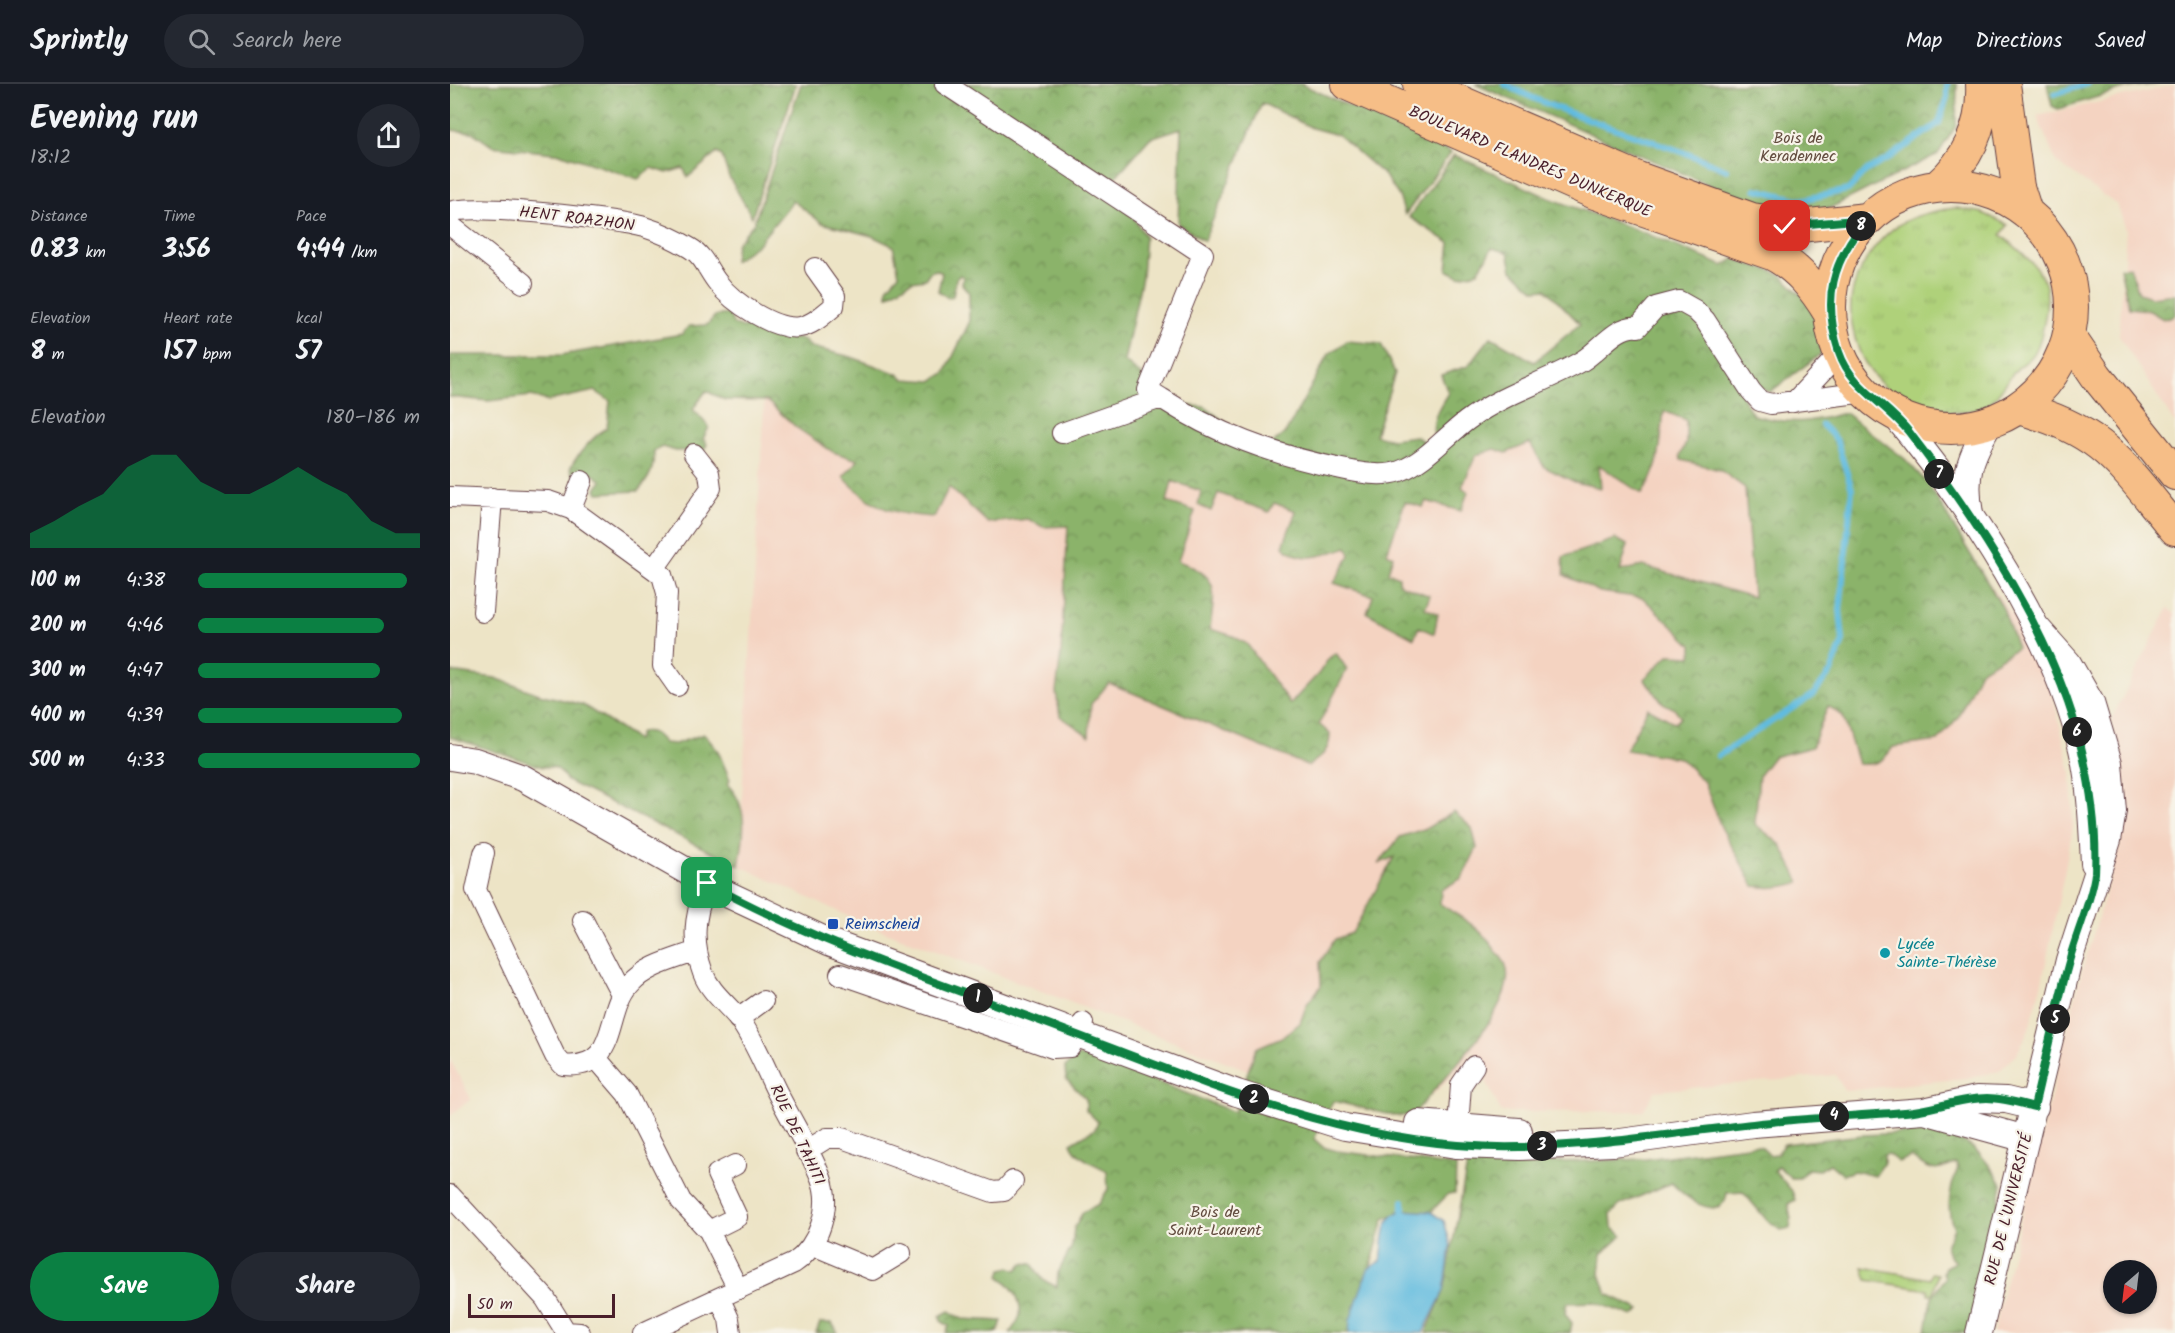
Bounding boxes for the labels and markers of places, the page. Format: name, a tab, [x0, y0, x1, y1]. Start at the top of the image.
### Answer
pin	[1759, 200, 1810, 251]
pin: 8	[1846, 211, 1876, 241]
pin: 7	[1924, 459, 1954, 489]
pin: 6	[2062, 717, 2092, 747]
pin	[681, 857, 732, 908]
place label: Reimscheid	[845, 912, 921, 937]
marker: Reimscheid	[826, 917, 840, 931]
place label: Lycée Sainte-Thérèse	[1897, 932, 1997, 975]
marker: Lycée Sainte-Thérèse	[1878, 946, 1892, 960]
pin: 1	[963, 983, 993, 1013]
pin: 5	[2040, 1004, 2070, 1034]
pin: 2	[1239, 1084, 1269, 1114]
pin: 4	[1819, 1101, 1849, 1131]
pin: 3	[1527, 1131, 1557, 1161]

